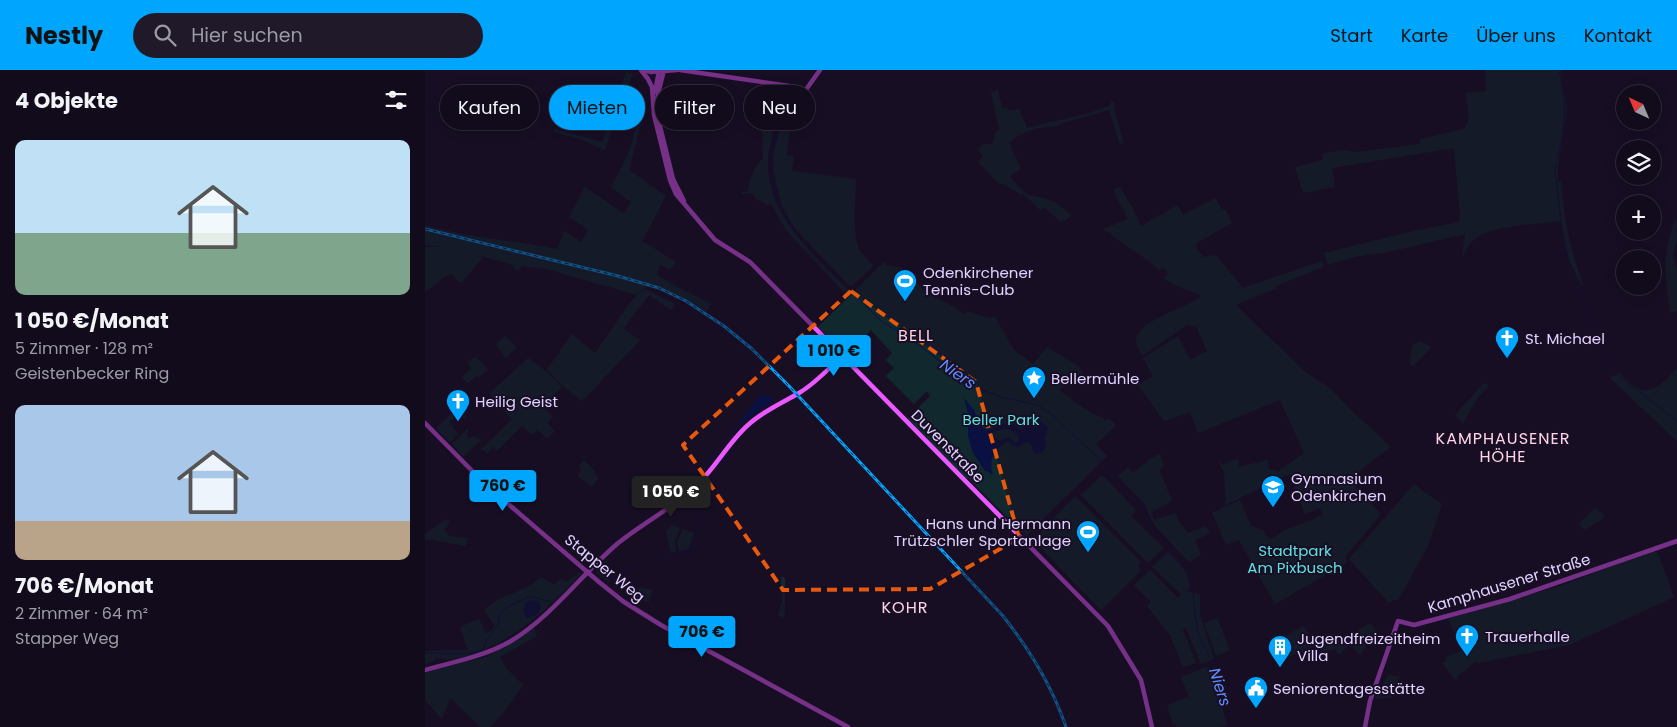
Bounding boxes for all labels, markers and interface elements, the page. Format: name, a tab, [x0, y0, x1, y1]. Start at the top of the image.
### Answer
search box	[133, 13, 483, 58]
text: Nestly	[25, 19, 103, 52]
icon: search	[151, 21, 179, 49]
text: Hier suchen	[191, 22, 303, 49]
text: Start	[1330, 23, 1373, 48]
text: Karte	[1401, 23, 1448, 48]
text: Über uns	[1476, 23, 1556, 48]
text: Kontakt	[1584, 23, 1652, 48]
chip: Kaufen	[440, 85, 539, 130]
chip: Mieten	[549, 85, 645, 130]
chip: Filter	[655, 85, 734, 130]
chip: Neu	[744, 85, 815, 130]
north arrow	[1616, 85, 1661, 130]
map controls	[1616, 85, 1661, 295]
text: 4 Objekte	[15, 86, 118, 115]
icon: filters	[382, 86, 410, 114]
button: layers	[1616, 140, 1661, 185]
icon: home	[168, 172, 258, 262]
button: +	[1616, 195, 1661, 240]
button: −	[1616, 250, 1661, 295]
place label: Odenkirchener Tennis-Club	[923, 262, 1034, 300]
sports icon: Odenkirchener Tennis-Club	[892, 268, 918, 302]
text: 1 050 €/Monat	[15, 306, 169, 335]
district label: BELL	[898, 324, 934, 347]
church icon: St. Michael	[1494, 325, 1520, 359]
place label: St. Michael	[1525, 328, 1605, 349]
pin: 1 010 €	[788, 334, 880, 377]
text: 5 Zimmer · 128 m²	[15, 337, 153, 360]
text: 1 010 €	[808, 339, 860, 362]
water label: Niers	[935, 353, 981, 395]
text: Geistenbecker Ring	[15, 362, 169, 385]
place icon: Bellermühle	[1021, 365, 1047, 399]
place label: Bellermühle	[1051, 368, 1139, 389]
church icon: Heilig Geist	[445, 388, 471, 422]
place label: Heilig Geist	[475, 391, 558, 412]
street label: Duvenstraße	[907, 405, 989, 487]
park label: Beller Park	[963, 409, 1040, 430]
district label: KAMPHAUSENER HÖHE	[1436, 427, 1570, 468]
icon: home	[168, 437, 258, 527]
place label: Gymnasium Odenkirchen	[1291, 468, 1386, 506]
pin: 760 €	[468, 470, 538, 512]
text: 760 €	[480, 474, 526, 497]
school or university icon: Gymnasium Odenkirchen	[1260, 474, 1286, 508]
pin: 1 050 €	[625, 476, 717, 518]
text: 1 050 €	[643, 480, 699, 503]
place label: Hans und Hermann Trützschler Sportanlage	[894, 513, 1071, 551]
sports icon: Hans und Hermann Trützschler Sportanlage	[1075, 519, 1101, 553]
street label: Stapper Weg	[560, 529, 650, 607]
park label: Stadtpark Am Pixbusch	[1247, 540, 1343, 578]
street label: Kamphausener Straße	[1425, 548, 1593, 618]
text: 706 €/Monat	[15, 571, 154, 600]
district label: KOHR	[882, 596, 928, 619]
text: 2 Zimmer · 64 m²	[15, 602, 148, 625]
pin: 706 €	[667, 616, 737, 658]
text: 706 €	[679, 620, 725, 643]
church icon: Trauerhalle	[1454, 623, 1480, 657]
place label: Trauerhalle	[1485, 626, 1570, 647]
text: Stapper Weg	[15, 627, 119, 650]
place label: Jugendfreizeitheim Villa	[1297, 628, 1441, 666]
building icon: Jugendfreizeitheim Villa	[1267, 634, 1293, 668]
water label: Niers	[1203, 665, 1237, 709]
public building icon: Seniorentagesstätte	[1243, 675, 1269, 709]
place label: Seniorentagesstätte	[1273, 678, 1425, 699]

